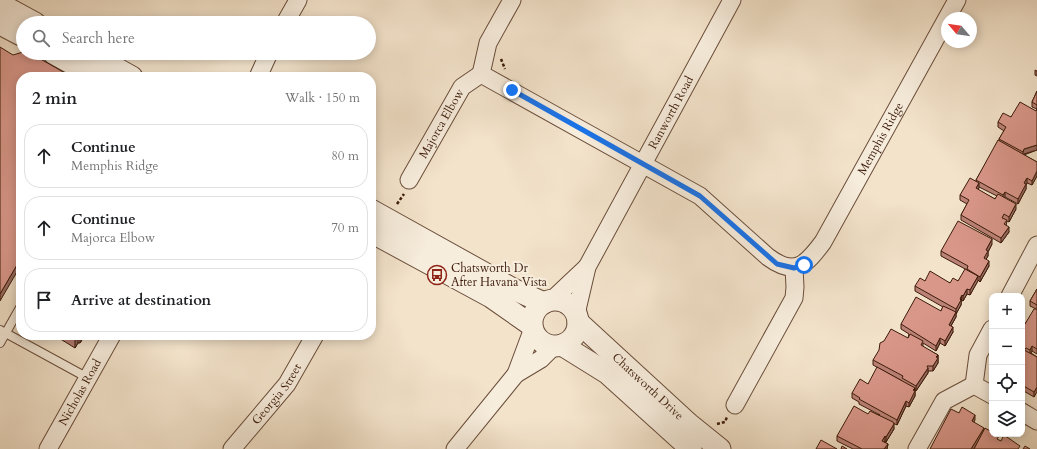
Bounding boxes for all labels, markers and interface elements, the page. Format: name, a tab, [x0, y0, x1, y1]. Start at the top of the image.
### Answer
north arrow	[941, 12, 977, 48]
search box	[16, 16, 376, 60]
icon: search	[30, 27, 52, 49]
text: Search here	[62, 28, 135, 48]
street label: Ranworth Road	[645, 73, 697, 152]
route end	[503, 81, 521, 99]
street label: Majorca Elbow	[415, 85, 468, 161]
text: 2 min	[32, 87, 77, 110]
text: Walk · 150 m	[285, 89, 360, 107]
street label: Memphis Ridge	[854, 99, 907, 178]
text: Continue	[71, 137, 136, 157]
icon: ahead	[33, 145, 55, 167]
text: 80 m	[331, 147, 359, 165]
text: Memphis Ridge	[71, 157, 158, 175]
text: Continue	[71, 209, 136, 229]
icon: ahead	[33, 217, 55, 239]
text: 70 m	[331, 219, 359, 237]
text: Majorca Elbow	[71, 229, 155, 247]
route start	[795, 256, 813, 274]
place label: Chatsworth Dr After Havana Vista	[451, 260, 548, 290]
bus stop icon: Chatsworth Dr After Havana Vista	[426, 264, 448, 286]
icon: arrive	[33, 289, 55, 311]
text: Arrive at destination	[71, 290, 211, 310]
map controls	[989, 293, 1025, 437]
button: +	[989, 293, 1025, 329]
button: −	[989, 329, 1025, 365]
street label: Chatsworth Drive	[609, 349, 687, 423]
street label: Nicholas Road	[55, 356, 105, 429]
street label: Georgia Street	[248, 360, 305, 428]
button: locate	[989, 365, 1025, 401]
button: layers	[989, 401, 1025, 437]

